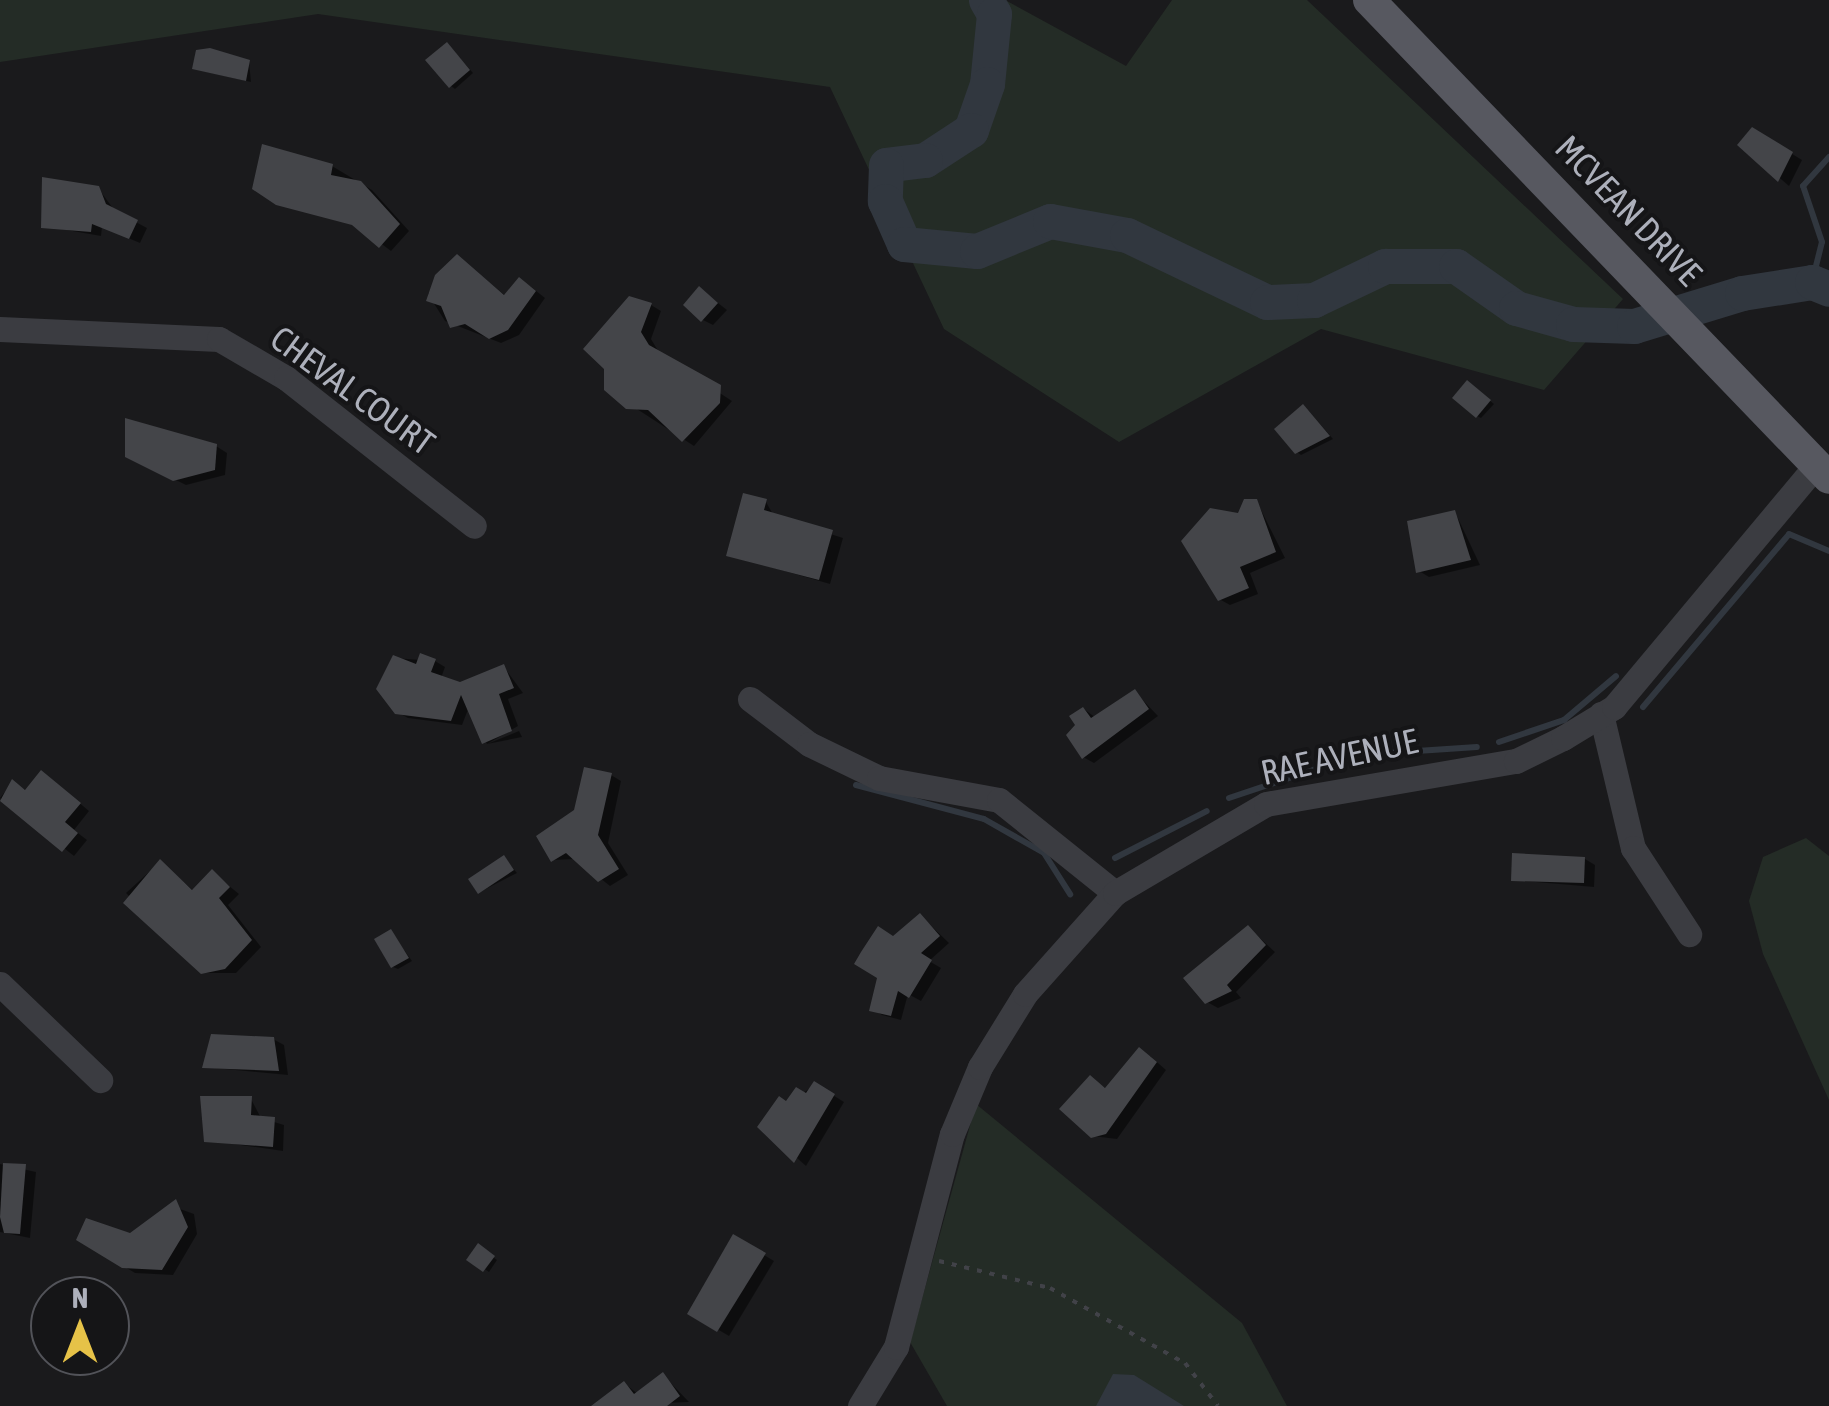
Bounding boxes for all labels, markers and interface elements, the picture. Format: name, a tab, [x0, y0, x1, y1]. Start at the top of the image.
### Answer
street label: MCVEAN DRIVE	[1547, 126, 1711, 294]
street label: CHEVAL COURT	[263, 317, 443, 463]
street label: RAE AVENUE	[1257, 719, 1421, 793]
north arrow	[30, 1276, 130, 1376]
text: N	[72, 1282, 88, 1314]

